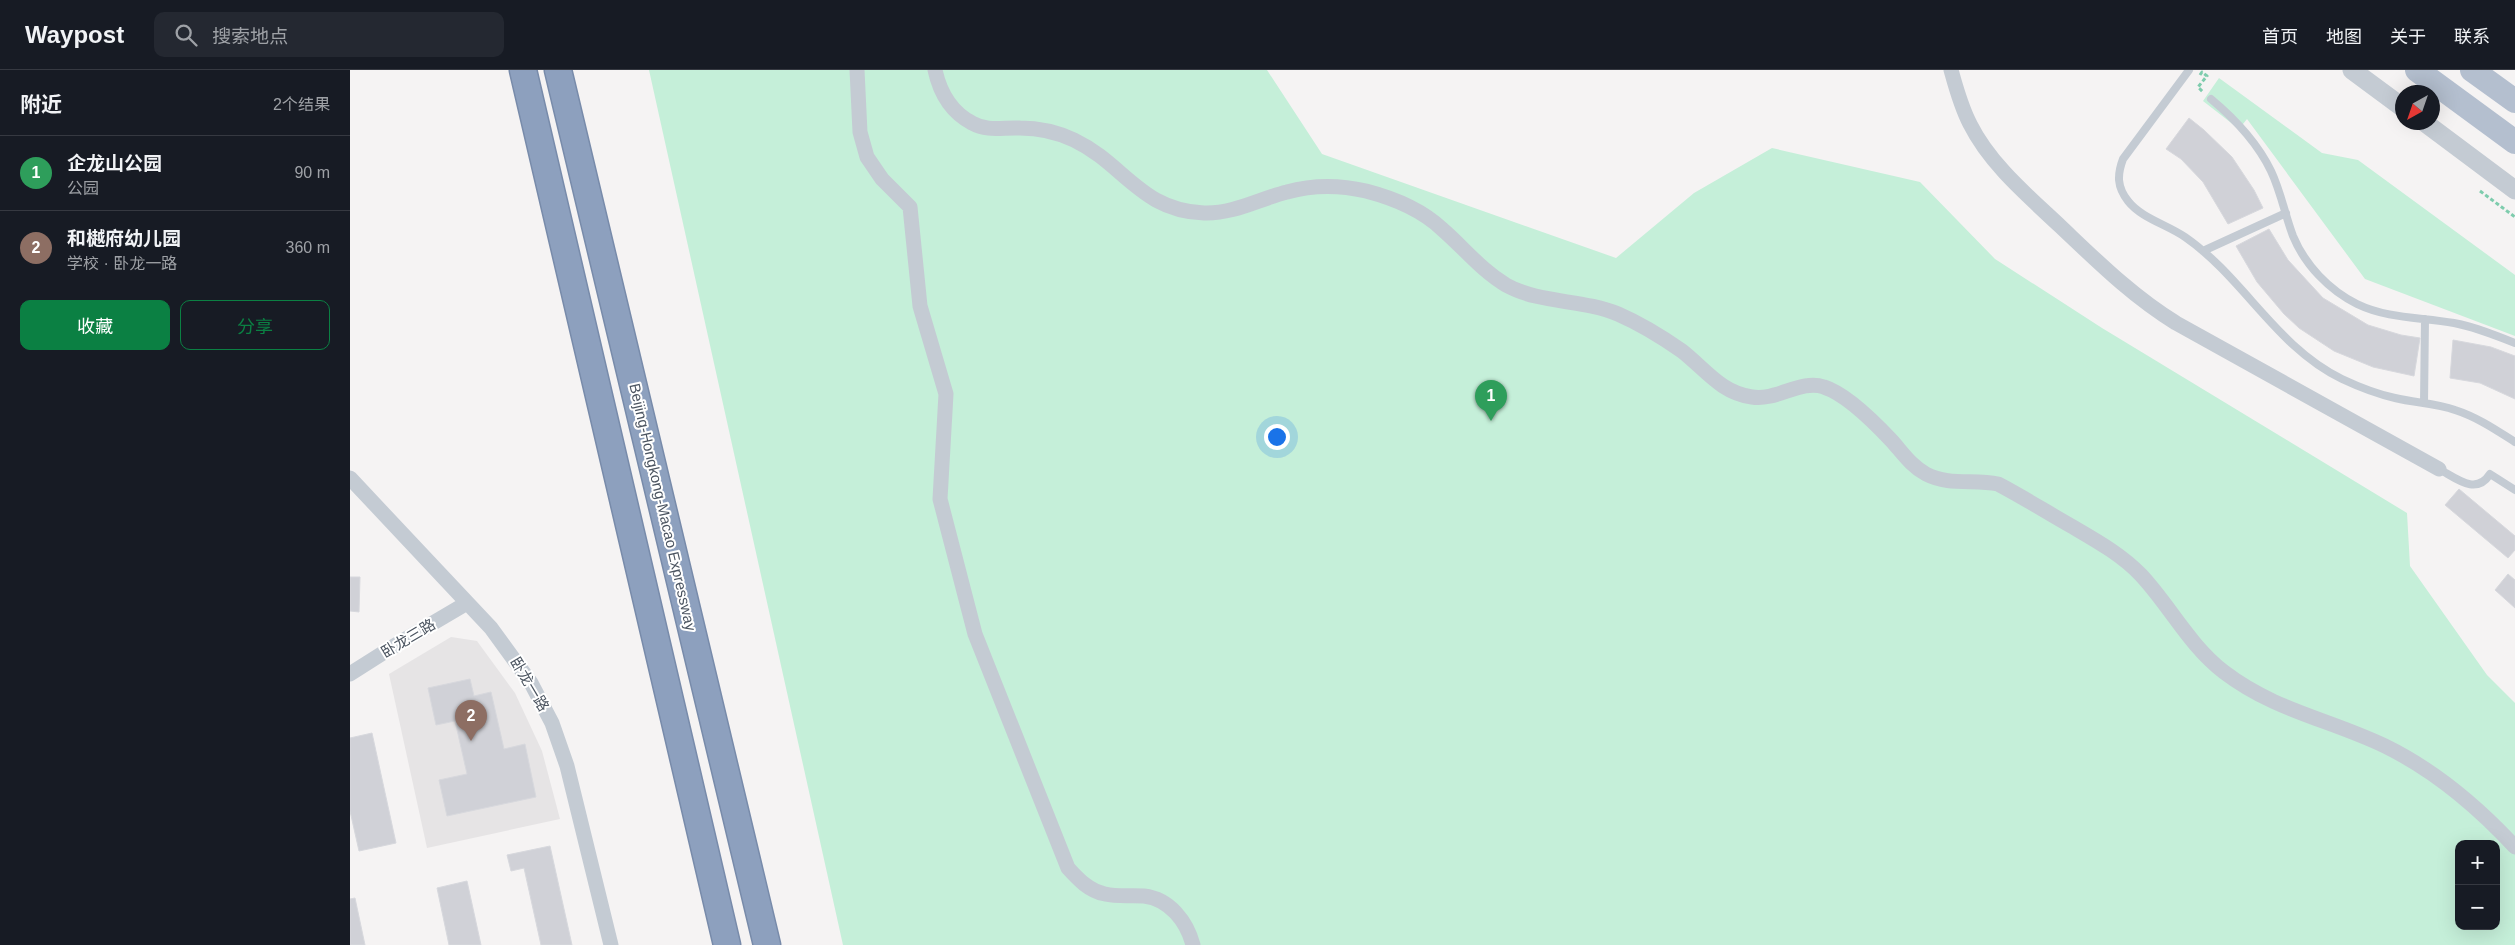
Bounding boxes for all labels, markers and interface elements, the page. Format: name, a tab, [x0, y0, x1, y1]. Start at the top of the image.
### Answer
search box	[154, 12, 504, 57]
text: Waypost	[25, 21, 124, 48]
icon: search	[172, 21, 200, 49]
text: 搜索地点	[212, 26, 288, 47]
text: 首页	[2262, 27, 2298, 47]
text: 地图	[2326, 27, 2362, 47]
text: 关于	[2390, 27, 2426, 47]
text: 联系	[2454, 27, 2490, 47]
north arrow	[2395, 85, 2440, 130]
text: 附近	[20, 93, 62, 116]
text: 2个结果	[273, 96, 330, 113]
text: 企龙山公园	[67, 153, 162, 174]
text: 1	[32, 164, 40, 181]
text: 90 m	[294, 164, 330, 181]
text: 公园	[67, 180, 99, 197]
text: 和樾府幼儿园	[67, 228, 181, 249]
text: 2	[32, 239, 40, 256]
text: 360 m	[286, 239, 330, 256]
text: 学校 · 卧龙一路	[67, 255, 177, 272]
button: 收藏	[20, 300, 170, 350]
button: 分享	[180, 300, 330, 350]
pin: 1	[1475, 380, 1507, 421]
street label: Beijing-Hongkong-Macao Expressway	[626, 382, 700, 633]
your location	[1264, 424, 1290, 450]
street label: 卧龙三路	[378, 615, 438, 661]
street label: 卧龙一路	[507, 654, 553, 714]
pin: 2	[455, 700, 487, 741]
map controls	[2455, 840, 2500, 930]
button: +	[2455, 840, 2500, 885]
button: −	[2455, 885, 2500, 930]

